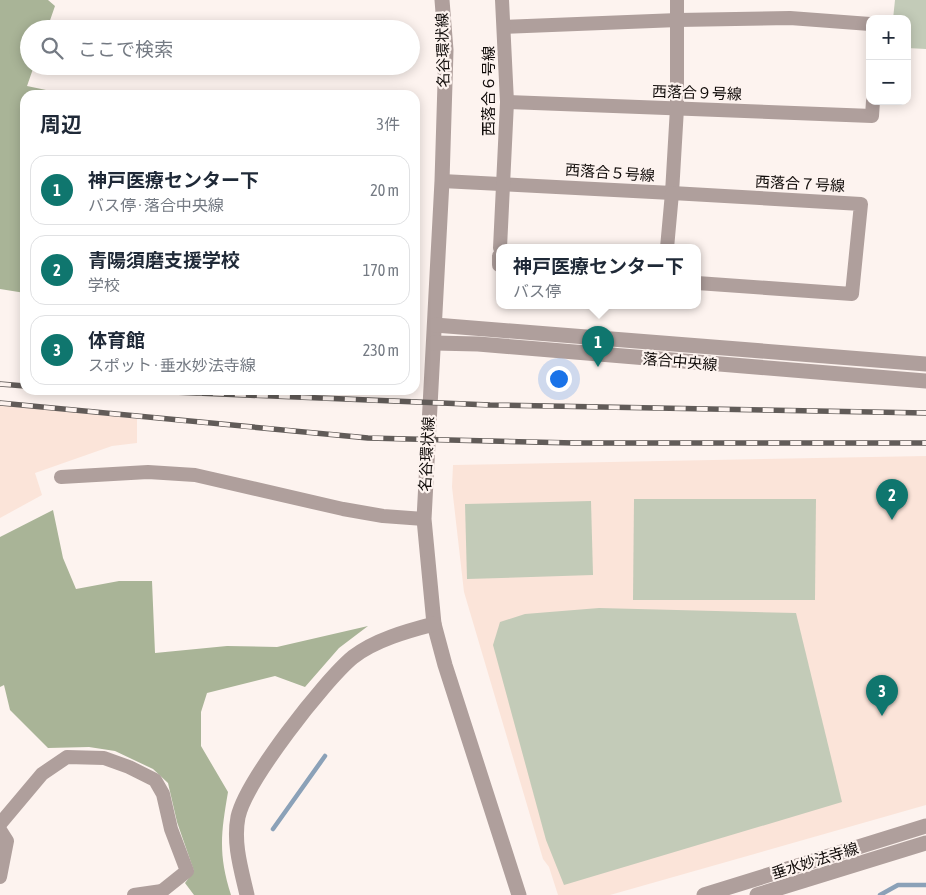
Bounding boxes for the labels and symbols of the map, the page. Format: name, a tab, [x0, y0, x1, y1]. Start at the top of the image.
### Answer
street label: 名谷環状線	[433, 12, 452, 88]
street label: 西落合６号線	[480, 46, 497, 136]
street label: 西落合９号線	[652, 82, 742, 103]
street label: 西落合５号線	[565, 161, 656, 184]
street label: 西落合７号線	[755, 173, 845, 194]
pin: 1	[582, 326, 614, 367]
street label: 落合中央線	[642, 350, 718, 373]
your location	[546, 366, 572, 392]
street label: 名谷環状線	[416, 416, 437, 492]
pin: 2	[876, 479, 908, 520]
pin: 3	[866, 675, 898, 716]
street label: 垂水妙法寺線	[769, 839, 860, 882]

